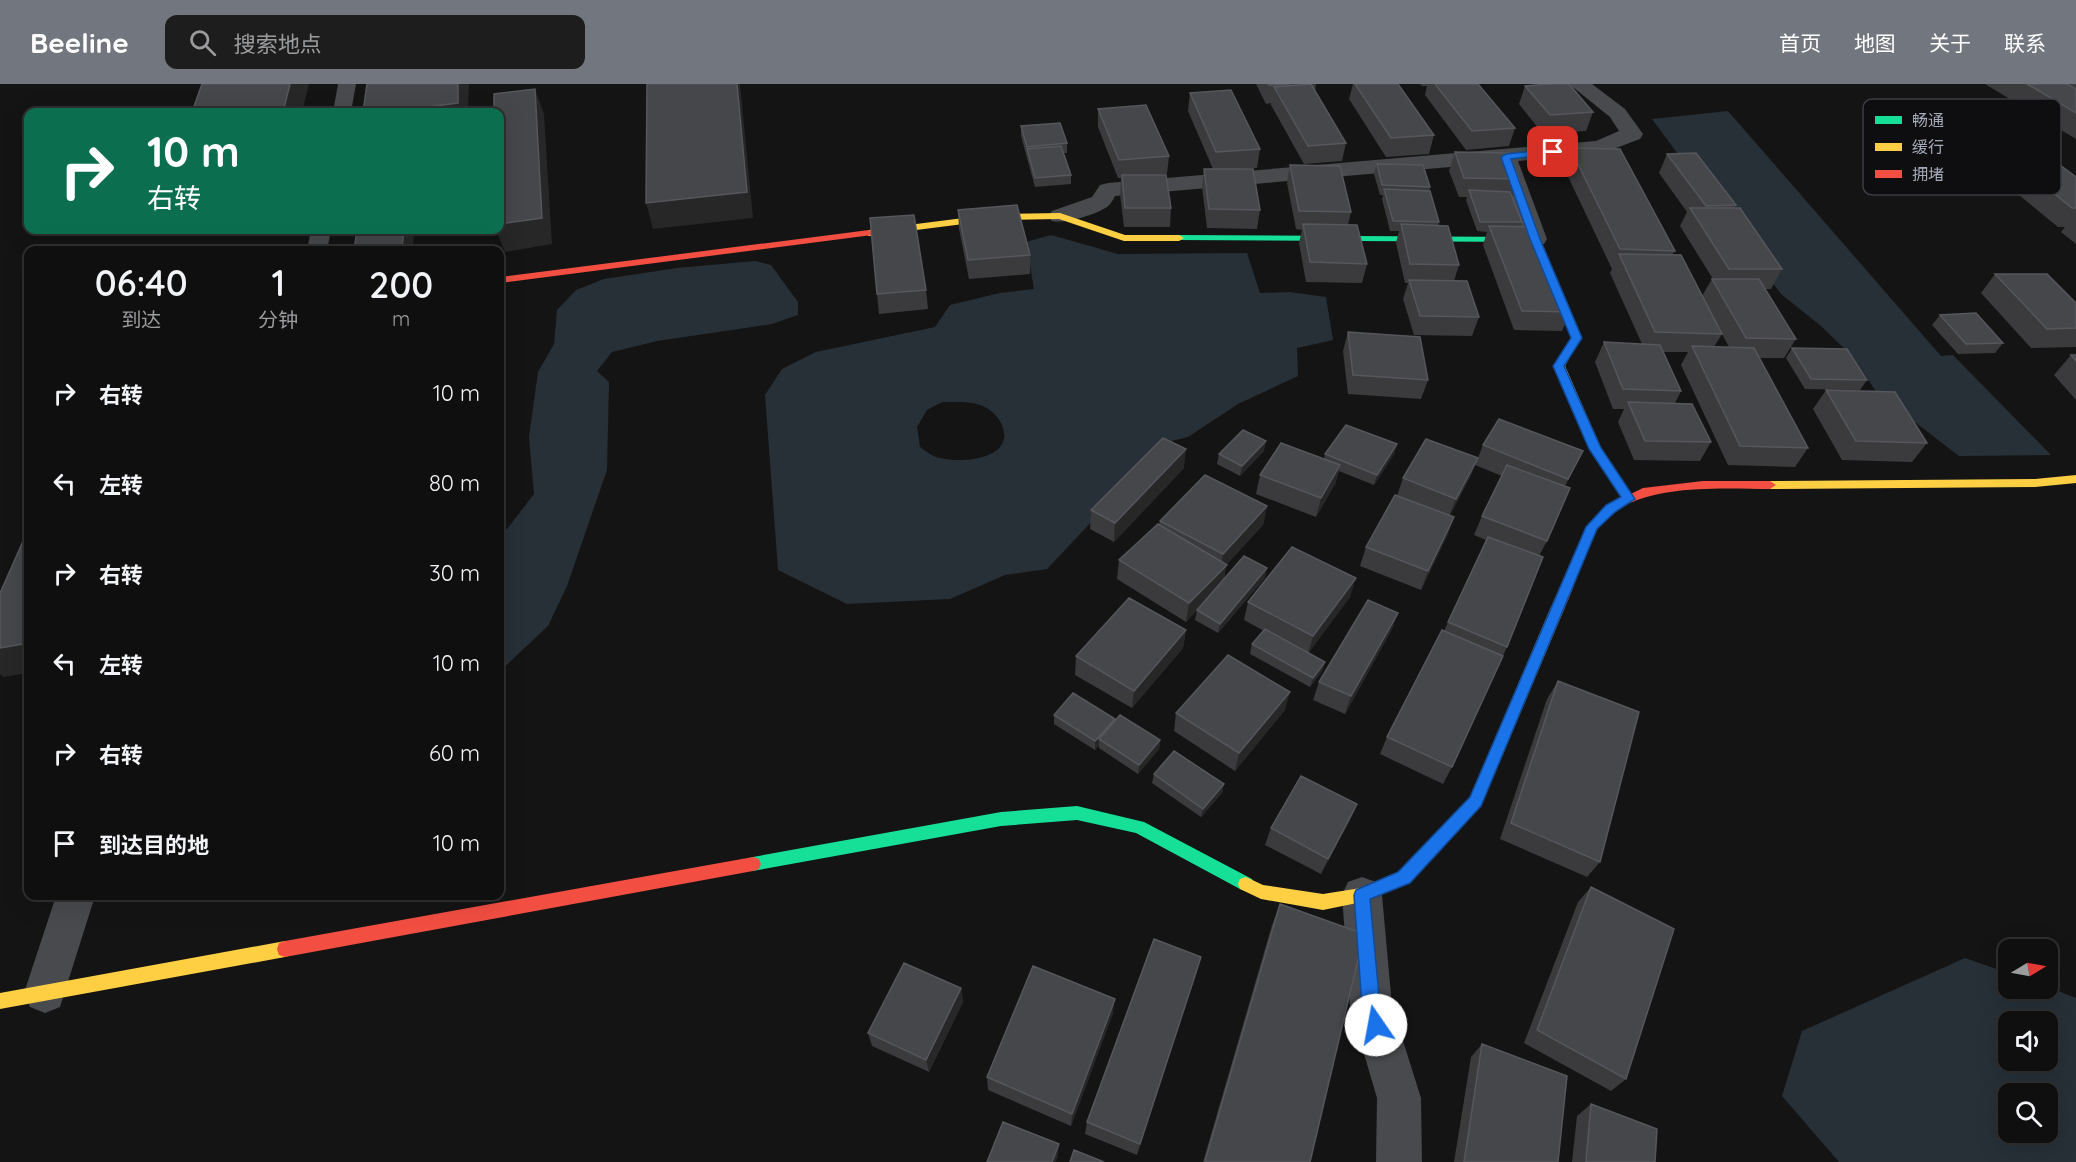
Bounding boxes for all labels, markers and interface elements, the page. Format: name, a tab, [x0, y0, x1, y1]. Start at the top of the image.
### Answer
search box	[165, 15, 585, 69]
text: Beeline	[30, 25, 129, 60]
icon: search	[186, 26, 219, 59]
text: 搜索地点	[234, 30, 322, 58]
text: 首页	[1779, 30, 1821, 56]
text: 地图	[1854, 30, 1896, 56]
text: 关于	[1929, 30, 1971, 56]
text: 联系	[2004, 30, 2046, 56]
legend	[1863, 99, 2061, 195]
text: 畅通	[1912, 110, 1944, 130]
text: 10 m	[147, 125, 240, 178]
pin	[1527, 126, 1578, 177]
icon: right	[48, 132, 126, 210]
icon: arrive	[1536, 135, 1569, 168]
text: 缓行	[1912, 137, 1944, 157]
text: 拥堵	[1912, 164, 1944, 184]
text: 右转	[147, 181, 201, 215]
text: 06:40	[95, 260, 188, 305]
text: 1	[271, 260, 285, 305]
text: 200	[369, 262, 433, 307]
text: m	[392, 306, 410, 331]
text: 到达	[121, 307, 161, 332]
text: 分钟	[258, 307, 298, 332]
icon: right	[48, 377, 81, 410]
text: 10 m	[433, 379, 480, 407]
text: 右转	[99, 381, 143, 409]
icon: left	[48, 467, 81, 500]
text: 80 m	[429, 469, 480, 497]
text: 左转	[99, 471, 143, 499]
icon: right	[48, 557, 81, 590]
text: 30 m	[429, 559, 480, 587]
text: 右转	[99, 561, 143, 589]
icon: left	[48, 647, 81, 680]
text: 10 m	[433, 649, 480, 677]
text: 左转	[99, 651, 143, 679]
icon: right	[48, 737, 81, 770]
text: 60 m	[429, 739, 480, 767]
text: 右转	[99, 741, 143, 769]
icon: arrive	[48, 827, 81, 860]
text: 10 m	[433, 829, 480, 857]
text: 到达目的地	[99, 831, 209, 859]
north arrow	[1998, 939, 2058, 999]
map controls	[1998, 939, 2058, 1143]
position arrow	[1344, 993, 1408, 1057]
button: sound	[1998, 1011, 2058, 1071]
button: search	[1998, 1083, 2058, 1143]

